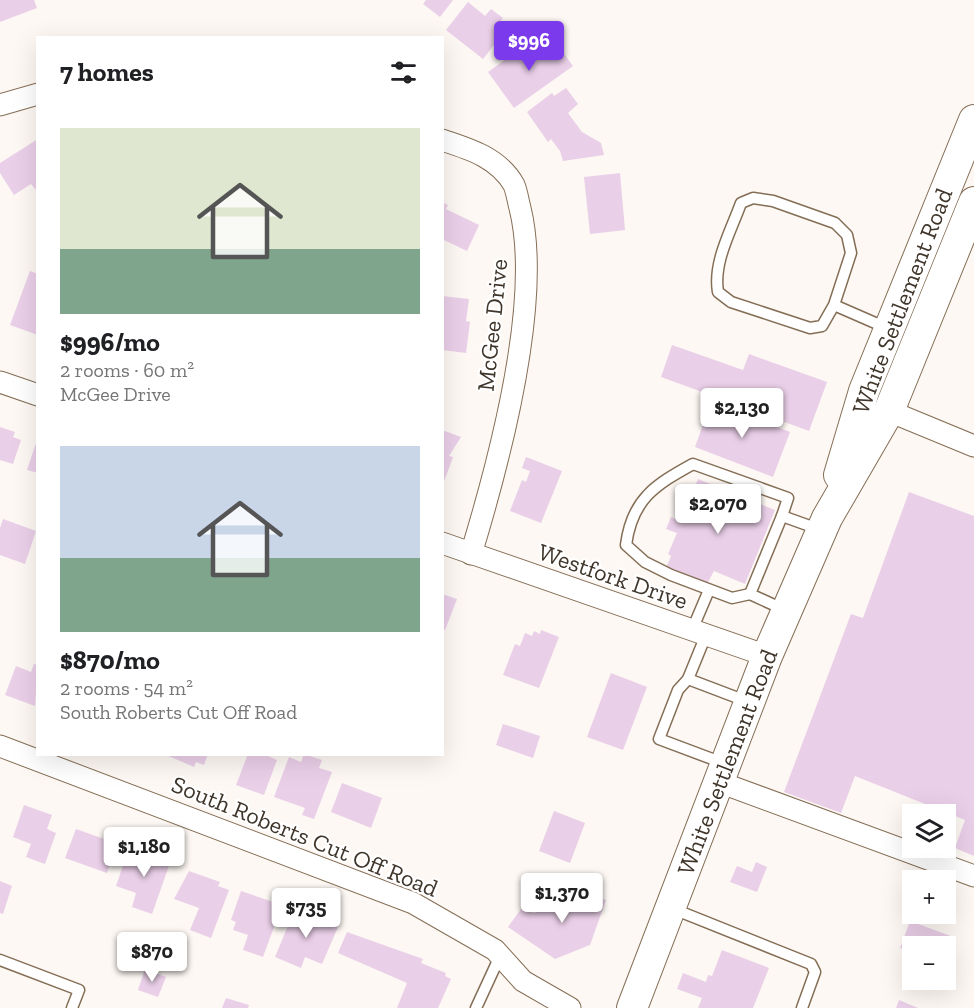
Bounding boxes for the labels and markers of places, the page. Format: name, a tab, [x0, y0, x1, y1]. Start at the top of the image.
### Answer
pin: $996	[493, 21, 565, 72]
pin: $2,130	[693, 388, 791, 439]
pin: $2,070	[669, 484, 767, 535]
pin: $1,180	[95, 827, 193, 878]
pin: $1,370	[513, 873, 611, 924]
pin: $735	[270, 888, 342, 939]
pin: $870	[116, 932, 188, 983]

